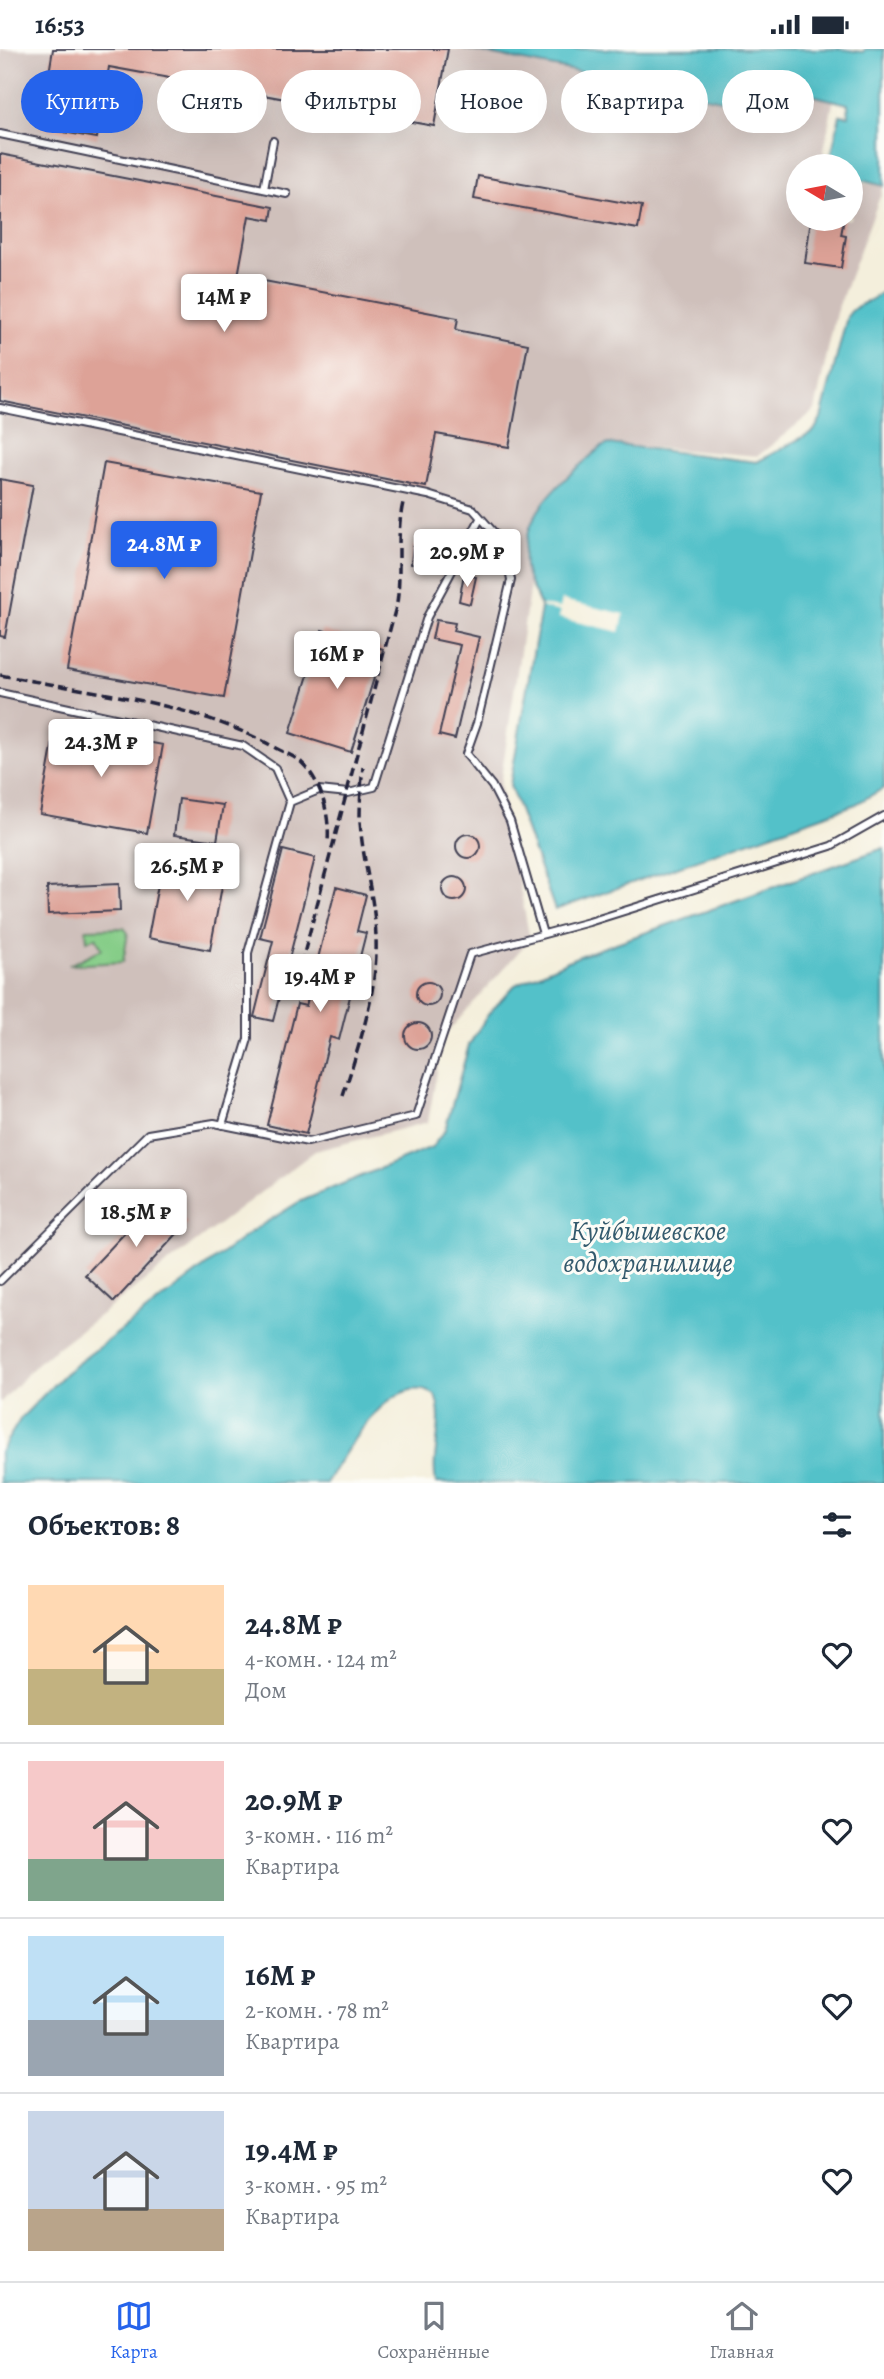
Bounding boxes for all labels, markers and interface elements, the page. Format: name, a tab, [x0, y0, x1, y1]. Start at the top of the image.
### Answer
text: 16:53	[35, 7, 85, 42]
chip: Купить	[21, 70, 143, 133]
chip: Снять	[157, 70, 267, 133]
chip: Фильтры	[281, 70, 421, 133]
chip: Новое	[435, 70, 547, 133]
chip: Квартира	[561, 70, 708, 133]
chip: Дом	[722, 70, 814, 133]
north arrow	[786, 154, 863, 231]
map controls	[786, 154, 863, 231]
pin: 14M ₽	[175, 275, 273, 334]
text: 14M ₽	[197, 281, 251, 312]
pin: 24.8M ₽	[99, 521, 229, 581]
text: 24.8M ₽	[127, 528, 201, 559]
pin: 20.9M ₽	[402, 529, 532, 589]
text: 20.9M ₽	[430, 536, 504, 567]
pin: 16M ₽	[288, 631, 386, 691]
text: 16M ₽	[310, 638, 364, 669]
pin: 24.3M ₽	[36, 719, 166, 779]
text: 24.3M ₽	[64, 726, 138, 757]
pin: 26.5M ₽	[122, 843, 252, 903]
text: 26.5M ₽	[150, 850, 224, 881]
pin: 19.4M ₽	[255, 955, 385, 1014]
text: 19.4M ₽	[284, 961, 356, 992]
pin: 18.5M ₽	[71, 1189, 201, 1249]
text: 18.5M ₽	[101, 1196, 171, 1227]
water label: Куйбышевское водохранилище	[563, 1212, 733, 1282]
text: Объектов: 8	[28, 1505, 180, 1545]
icon: filters	[818, 1506, 856, 1544]
text: 24.8M ₽	[245, 1604, 342, 1644]
icon: home	[84, 1613, 168, 1697]
icon: heart	[818, 1636, 856, 1674]
text: 4-комн. · 124 m²	[245, 1644, 397, 1675]
text: Дом	[245, 1675, 287, 1706]
text: 20.9M ₽	[245, 1780, 342, 1820]
icon: home	[84, 1789, 168, 1873]
icon: heart	[818, 1812, 856, 1850]
text: 3-комн. · 116 m²	[245, 1820, 393, 1851]
text: Квартира	[245, 1851, 340, 1882]
text: 16M ₽	[245, 1955, 315, 1995]
icon: home	[84, 1964, 168, 2048]
icon: heart	[818, 1987, 856, 2025]
text: 2-комн. · 78 m²	[245, 1995, 389, 2026]
text: Квартира	[245, 2026, 340, 2057]
text: 19.4M ₽	[245, 2130, 338, 2170]
icon: home	[84, 2139, 168, 2223]
icon: heart	[818, 2162, 856, 2200]
text: 3-комн. · 95 m²	[245, 2170, 387, 2201]
text: Квартира	[245, 2201, 340, 2232]
tab: Карта	[110, 2297, 158, 2365]
tab: Сохранённые	[378, 2297, 490, 2365]
tab: Главная	[709, 2297, 774, 2365]

